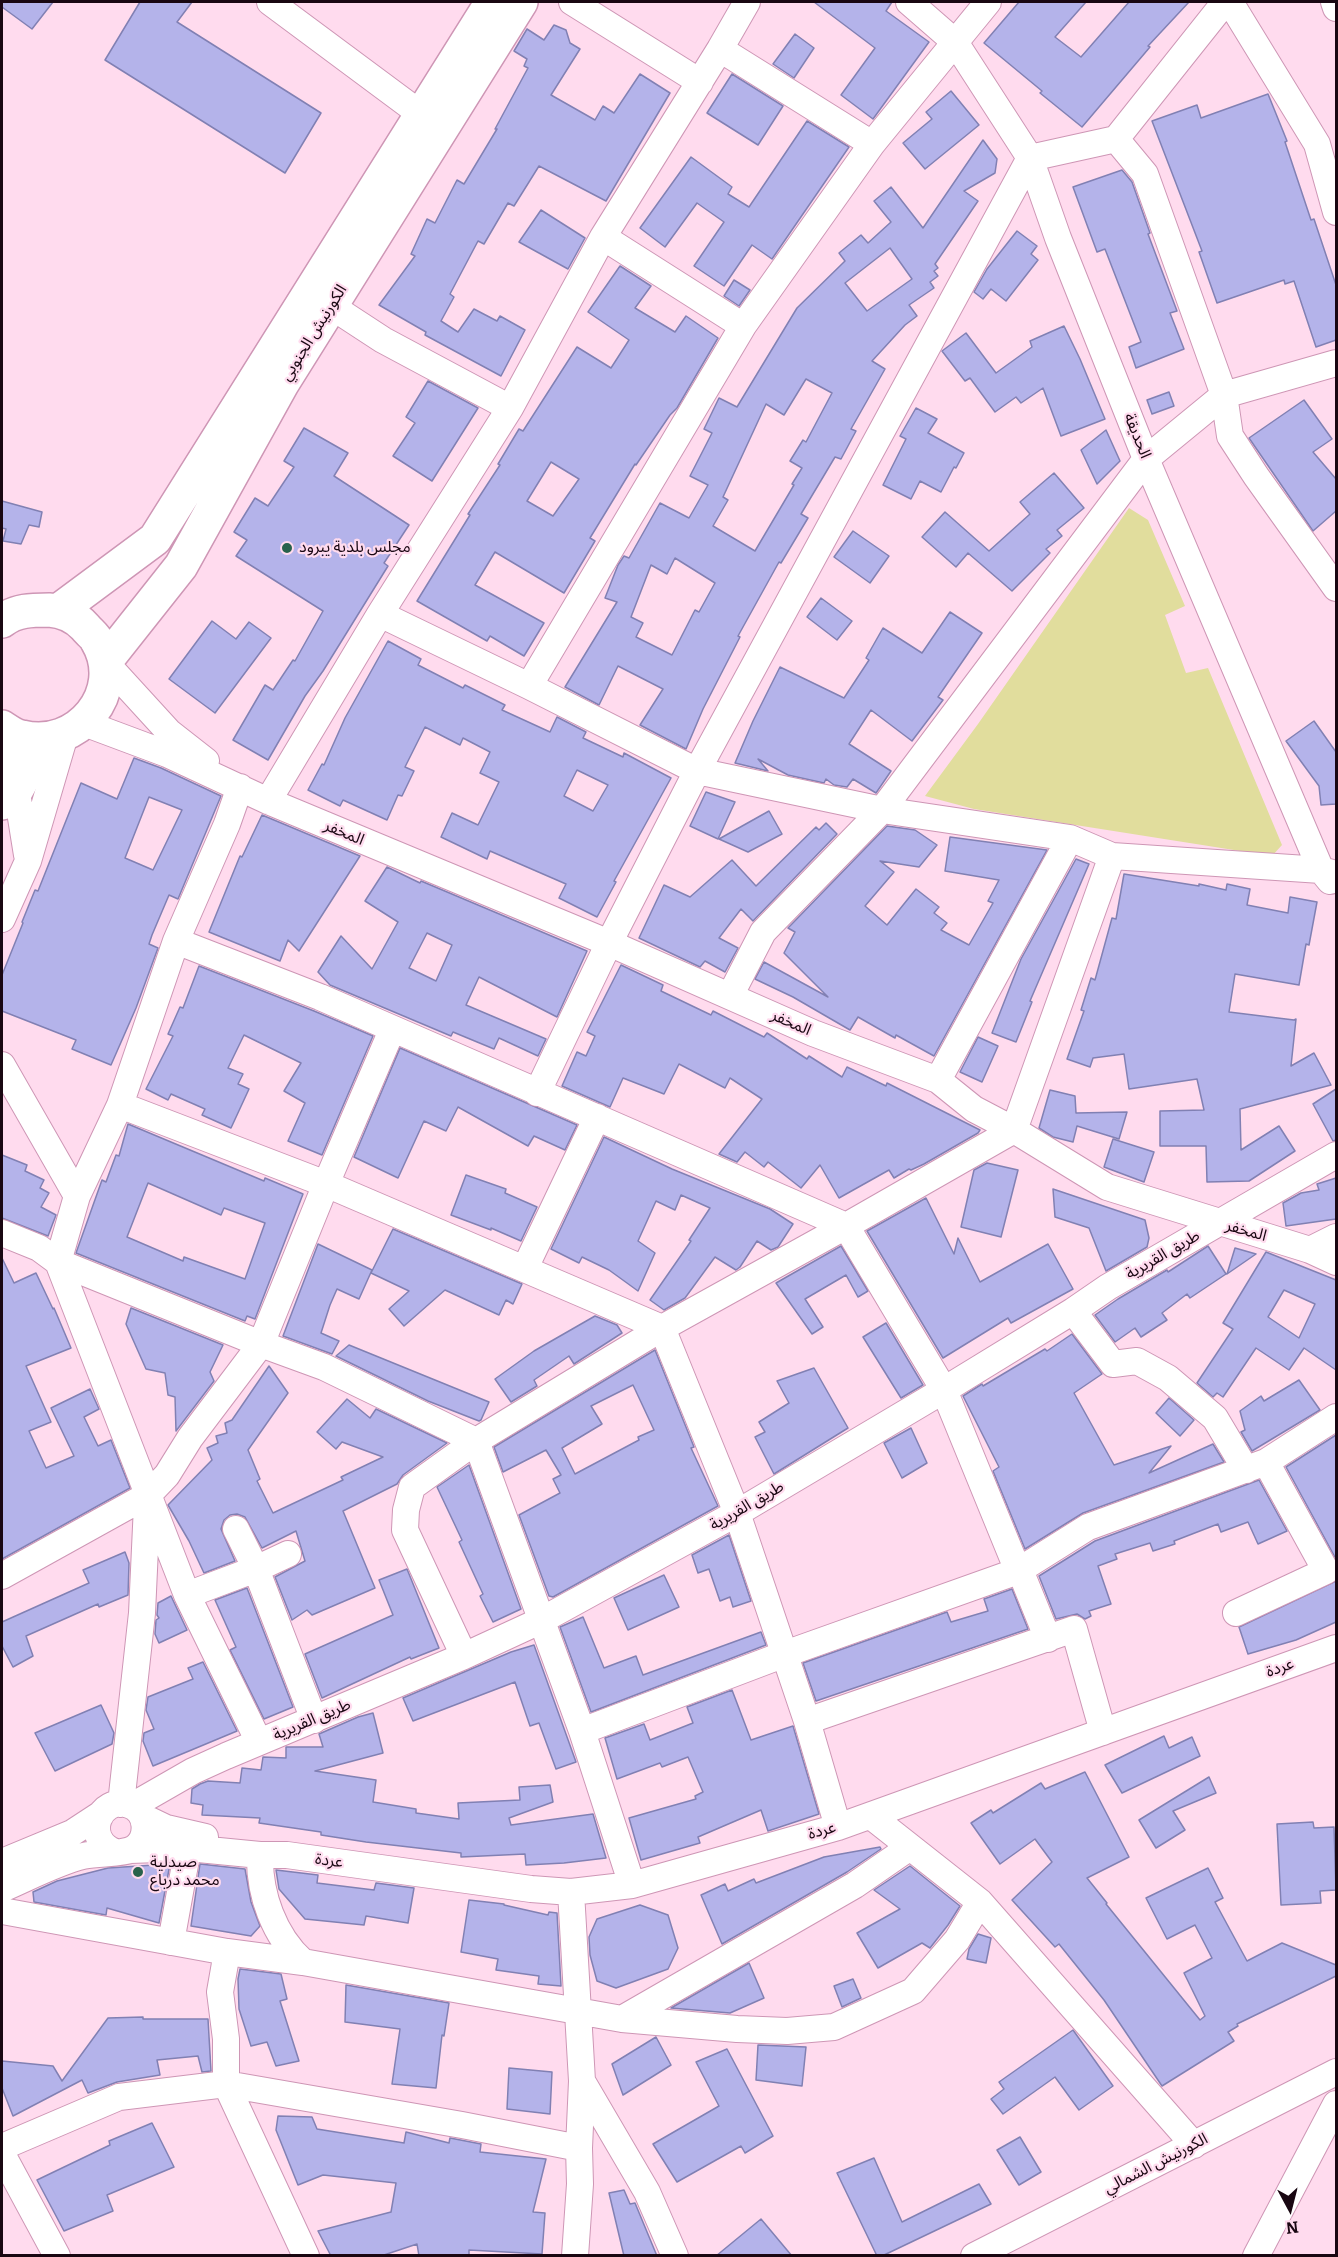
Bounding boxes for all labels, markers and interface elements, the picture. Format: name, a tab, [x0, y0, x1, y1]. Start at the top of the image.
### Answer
street label: الكورنيش الجنوبي	[277, 281, 351, 385]
street label: الحديقة	[1119, 411, 1155, 461]
place label: مجلس بلدية يبرود	[299, 538, 411, 558]
marker: مجلس بلدية يبرود	[280, 541, 294, 555]
street label: المخفر	[321, 816, 367, 850]
street label: المخفر	[768, 1006, 814, 1040]
street label: المخفر	[1223, 1216, 1269, 1246]
street label: طريق القريرية	[1122, 1226, 1204, 1284]
street label: طريق القريرية	[706, 1477, 788, 1535]
street label: عردة	[1264, 1654, 1296, 1682]
street label: طريق القريرية	[270, 1695, 354, 1745]
street label: عردة	[806, 1818, 838, 1844]
street label: عردة	[314, 1850, 344, 1872]
place label: صيدلية محمد درباع	[150, 1853, 220, 1891]
marker: صيدلية محمد درباع	[131, 1865, 145, 1879]
street label: الكورنيش الشمالي	[1101, 2130, 1211, 2198]
north arrow	[1260, 2179, 1320, 2239]
text: N	[1285, 2217, 1300, 2238]

